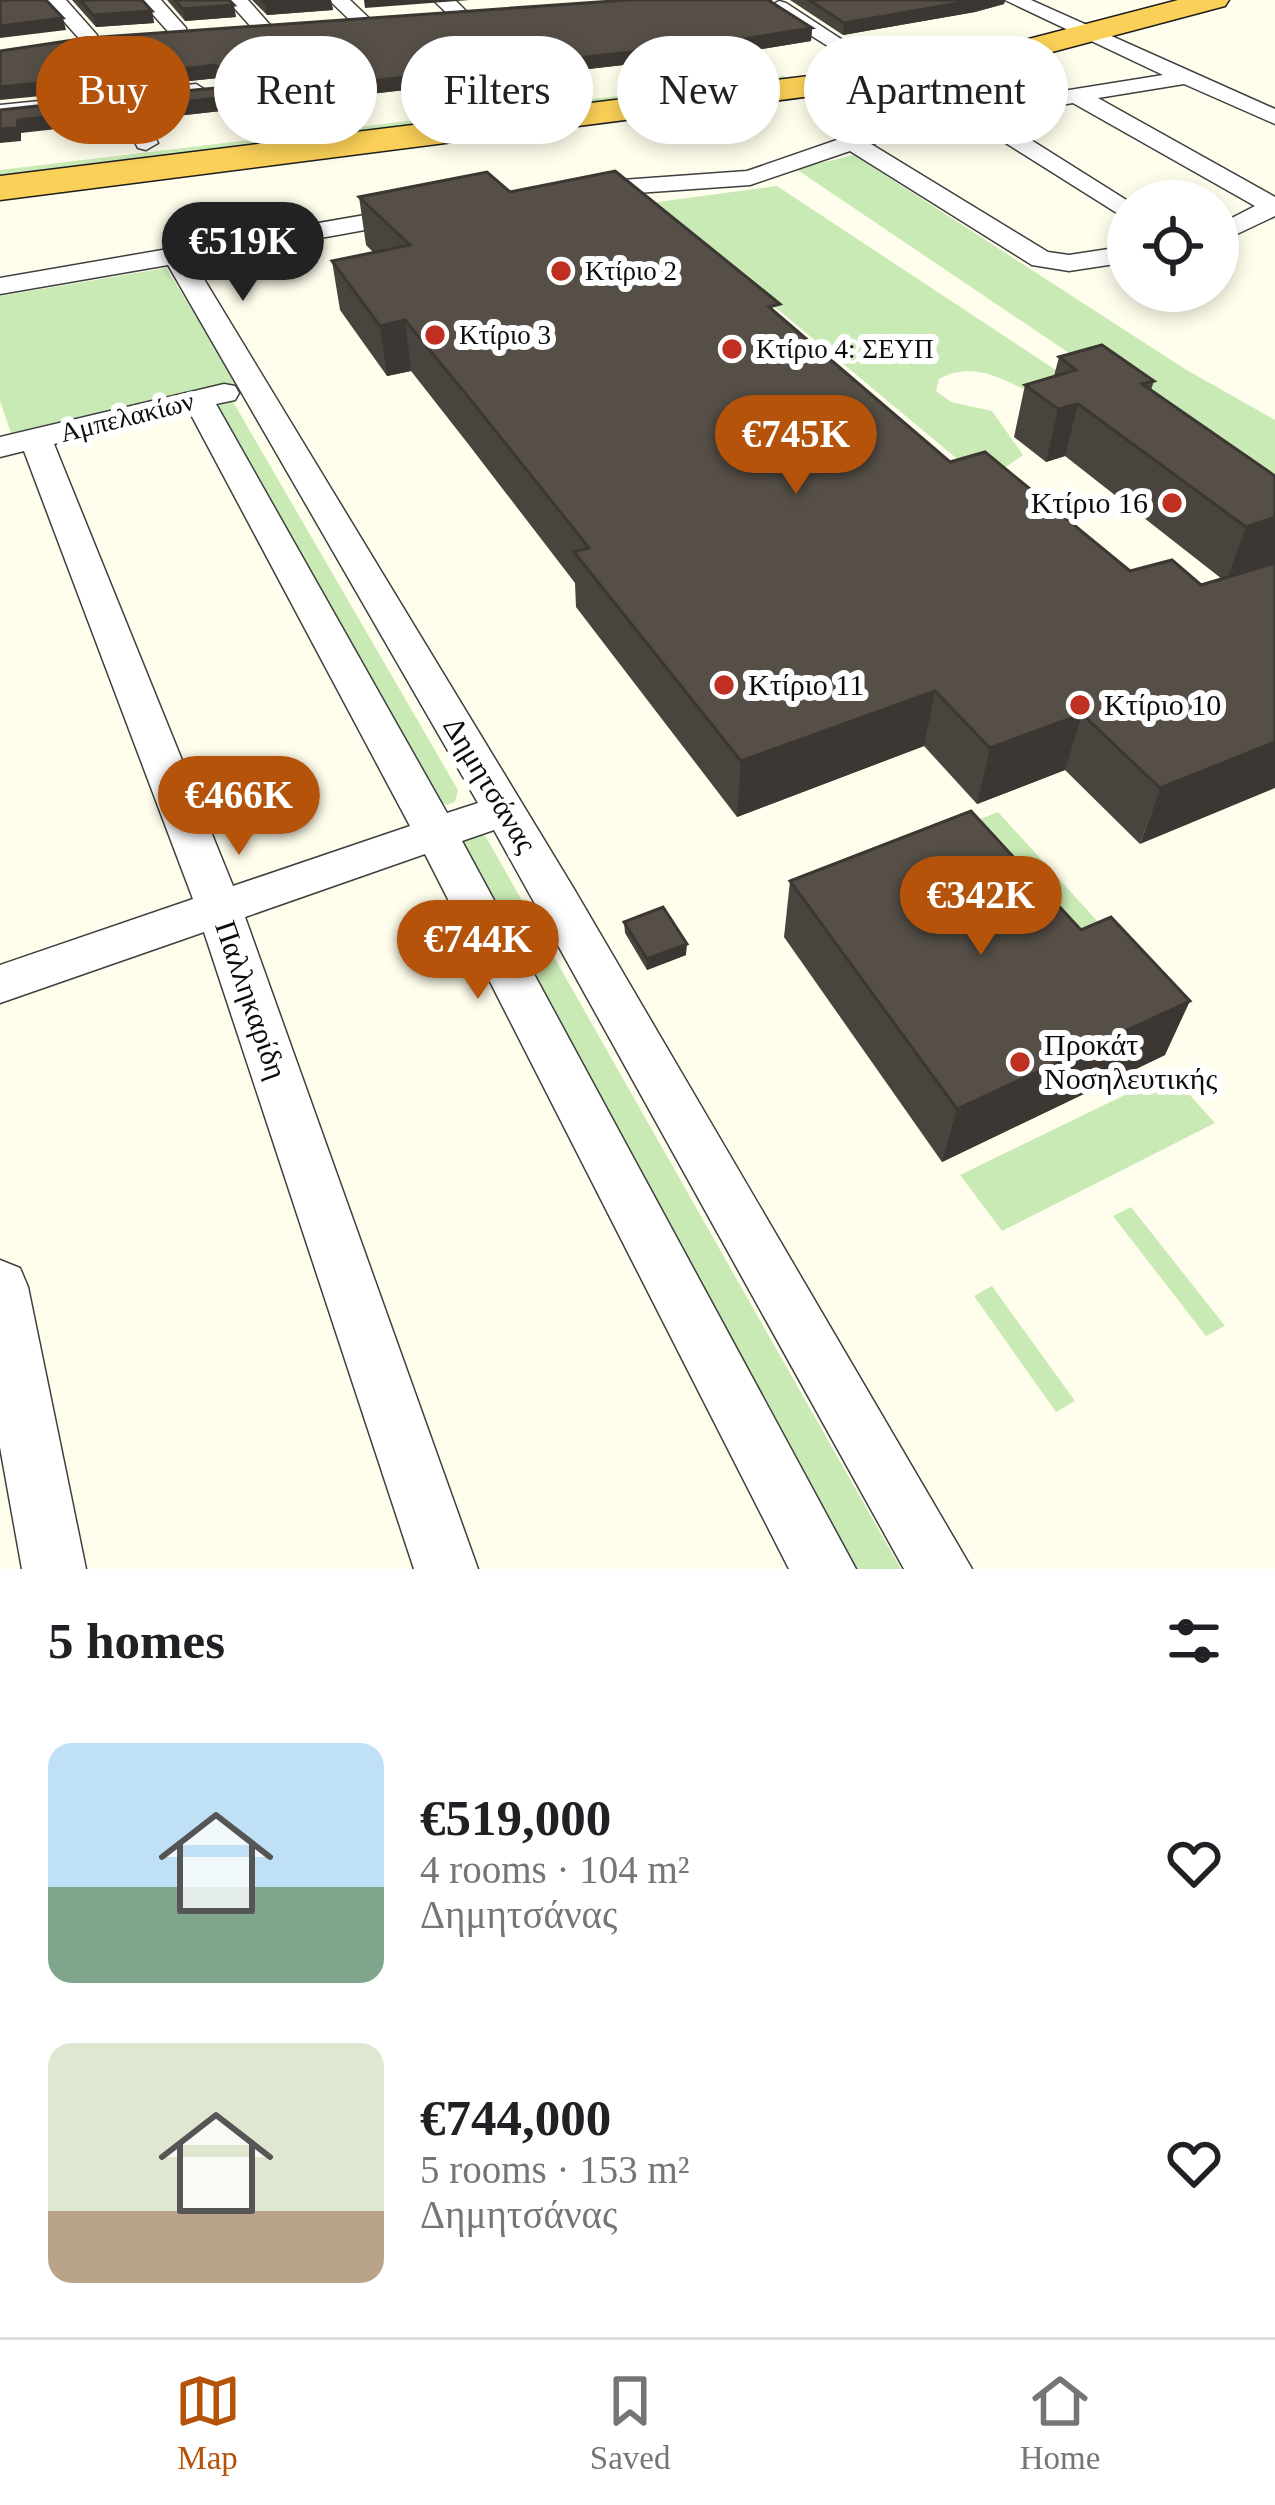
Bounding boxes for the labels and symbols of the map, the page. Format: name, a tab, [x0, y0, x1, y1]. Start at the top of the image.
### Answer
pin: €519K	[159, 202, 327, 304]
place label: Κτίριο 2	[585, 256, 677, 286]
marker: Κτίριο 2	[548, 258, 574, 284]
place label: Κτίριο 3	[459, 320, 551, 350]
marker: Κτίριο 3	[422, 322, 448, 348]
place label: Κτίριο 4: ΣΕΥΠ	[756, 334, 934, 364]
marker: Κτίριο 4: ΣΕΥΠ	[719, 336, 745, 362]
street label: Αμπελακίων	[57, 386, 197, 448]
pin: €745K	[712, 395, 880, 497]
place label: Κτίριο 16	[1031, 486, 1148, 519]
marker: Κτίριο 16	[1159, 490, 1185, 516]
place label: Κτίριο 11	[748, 668, 864, 701]
marker: Κτίριο 11	[711, 672, 737, 698]
place label: Κτίριο 10	[1104, 688, 1221, 721]
marker: Κτίριο 10	[1067, 692, 1093, 718]
street label: Δημητσάνας	[437, 711, 544, 858]
pin: €466K	[155, 756, 323, 858]
pin: €342K	[897, 856, 1065, 958]
pin: €744K	[394, 900, 562, 1002]
street label: Παλληκαρίδη	[209, 916, 294, 1083]
place label: Προκάτ Νοσηλευτικής	[1044, 1028, 1217, 1095]
marker: Προκάτ Νοσηλευτικής	[1007, 1049, 1033, 1075]

